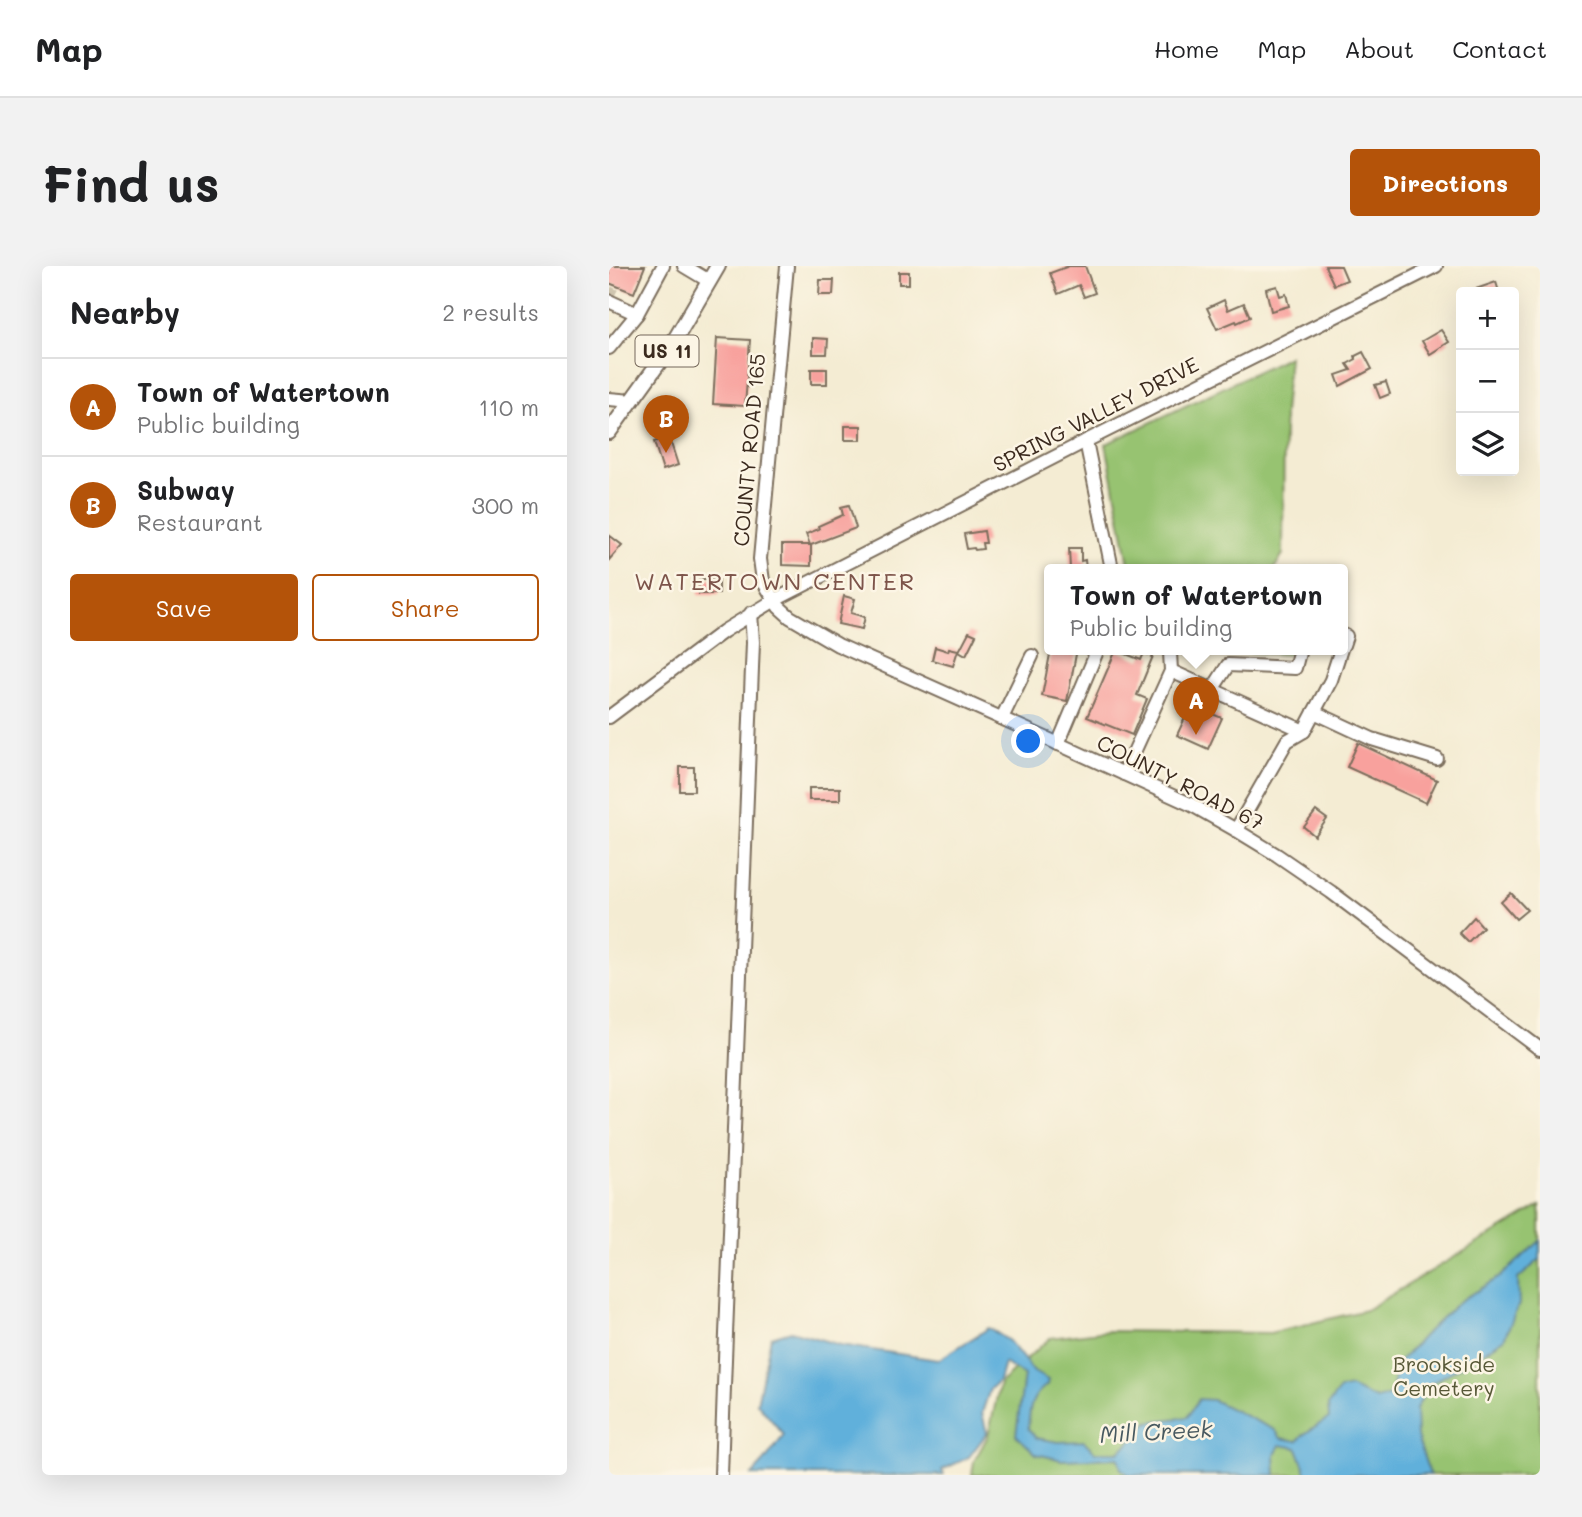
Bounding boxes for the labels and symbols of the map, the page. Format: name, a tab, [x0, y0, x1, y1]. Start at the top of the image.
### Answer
road number: US 11	[636, 335, 699, 366]
street label: SPRING VALLEY DRIVE	[988, 350, 1203, 477]
street label: COUNTY ROAD 165	[727, 352, 770, 547]
pin: B	[643, 395, 689, 453]
district label: WATERTOWN CENTER	[634, 565, 916, 596]
pin: A	[1173, 677, 1219, 735]
your location	[1011, 724, 1045, 758]
street label: COUNTY ROAD 67	[1093, 728, 1269, 835]
park label: Brookside Cemetery	[1393, 1350, 1495, 1401]
water label: Mill Creek	[1099, 1413, 1214, 1449]

